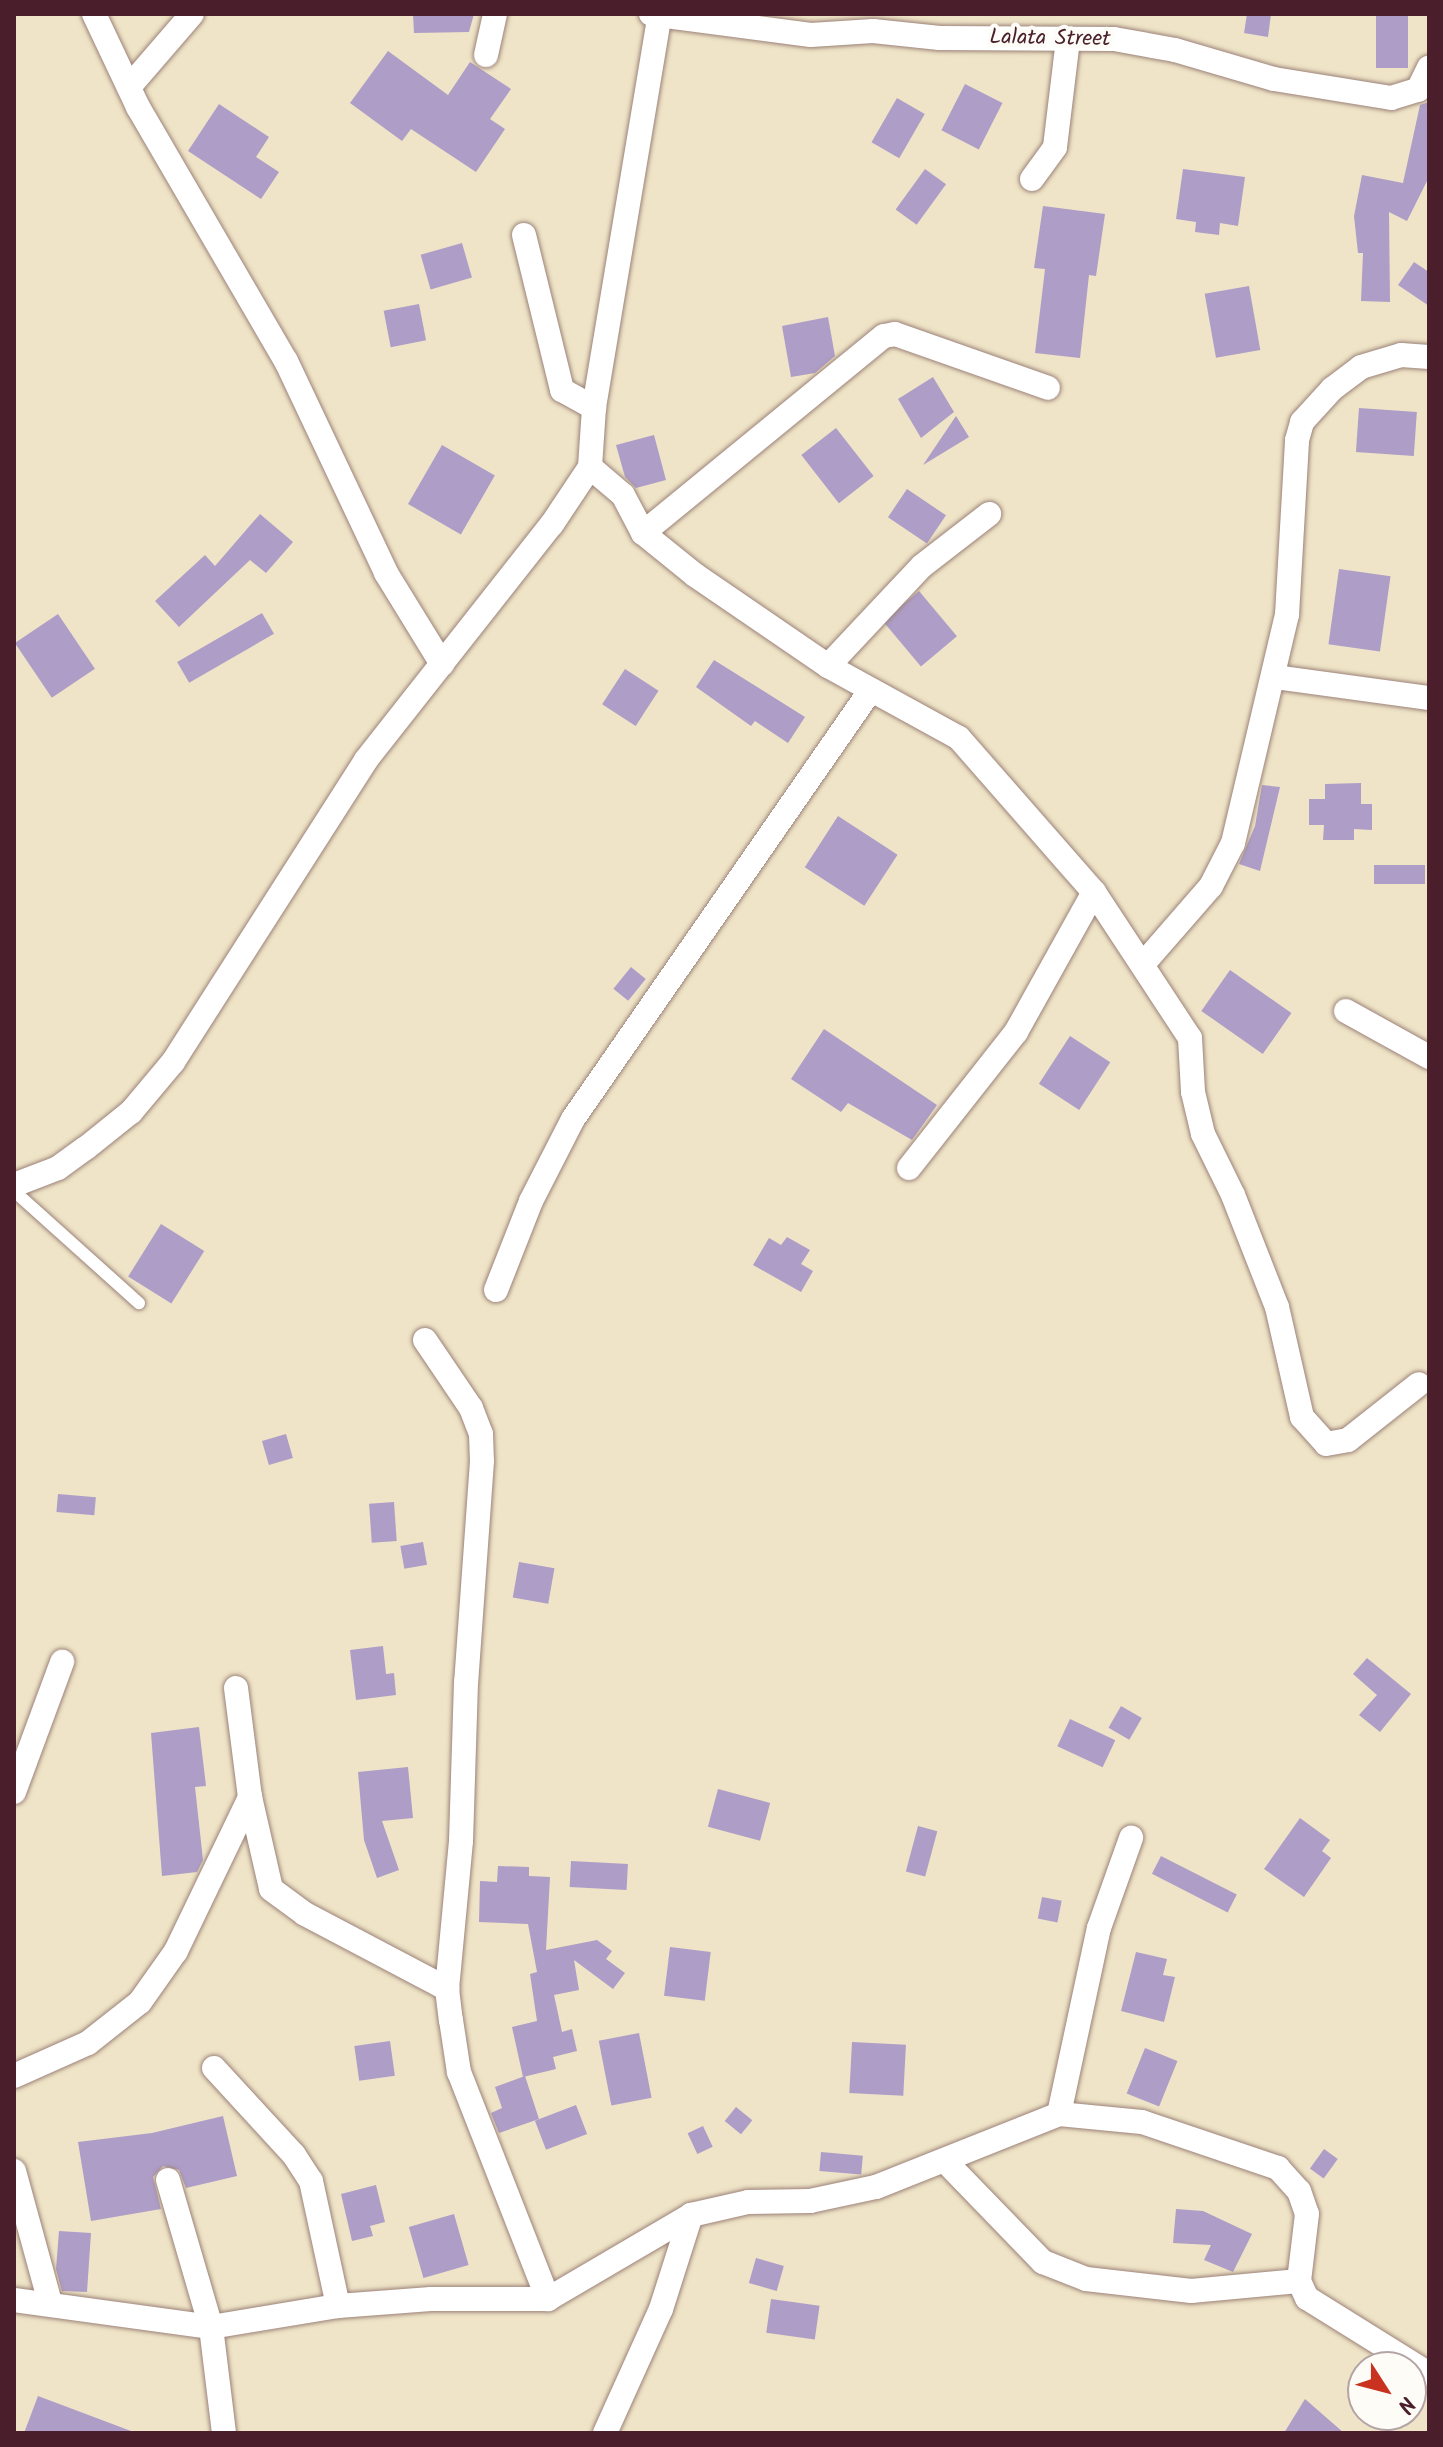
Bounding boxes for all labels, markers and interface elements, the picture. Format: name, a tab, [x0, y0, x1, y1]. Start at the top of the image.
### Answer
street label: Lalata Street	[989, 25, 1111, 53]
north arrow	[1347, 2351, 1427, 2431]
text: N	[1387, 2388, 1423, 2420]

